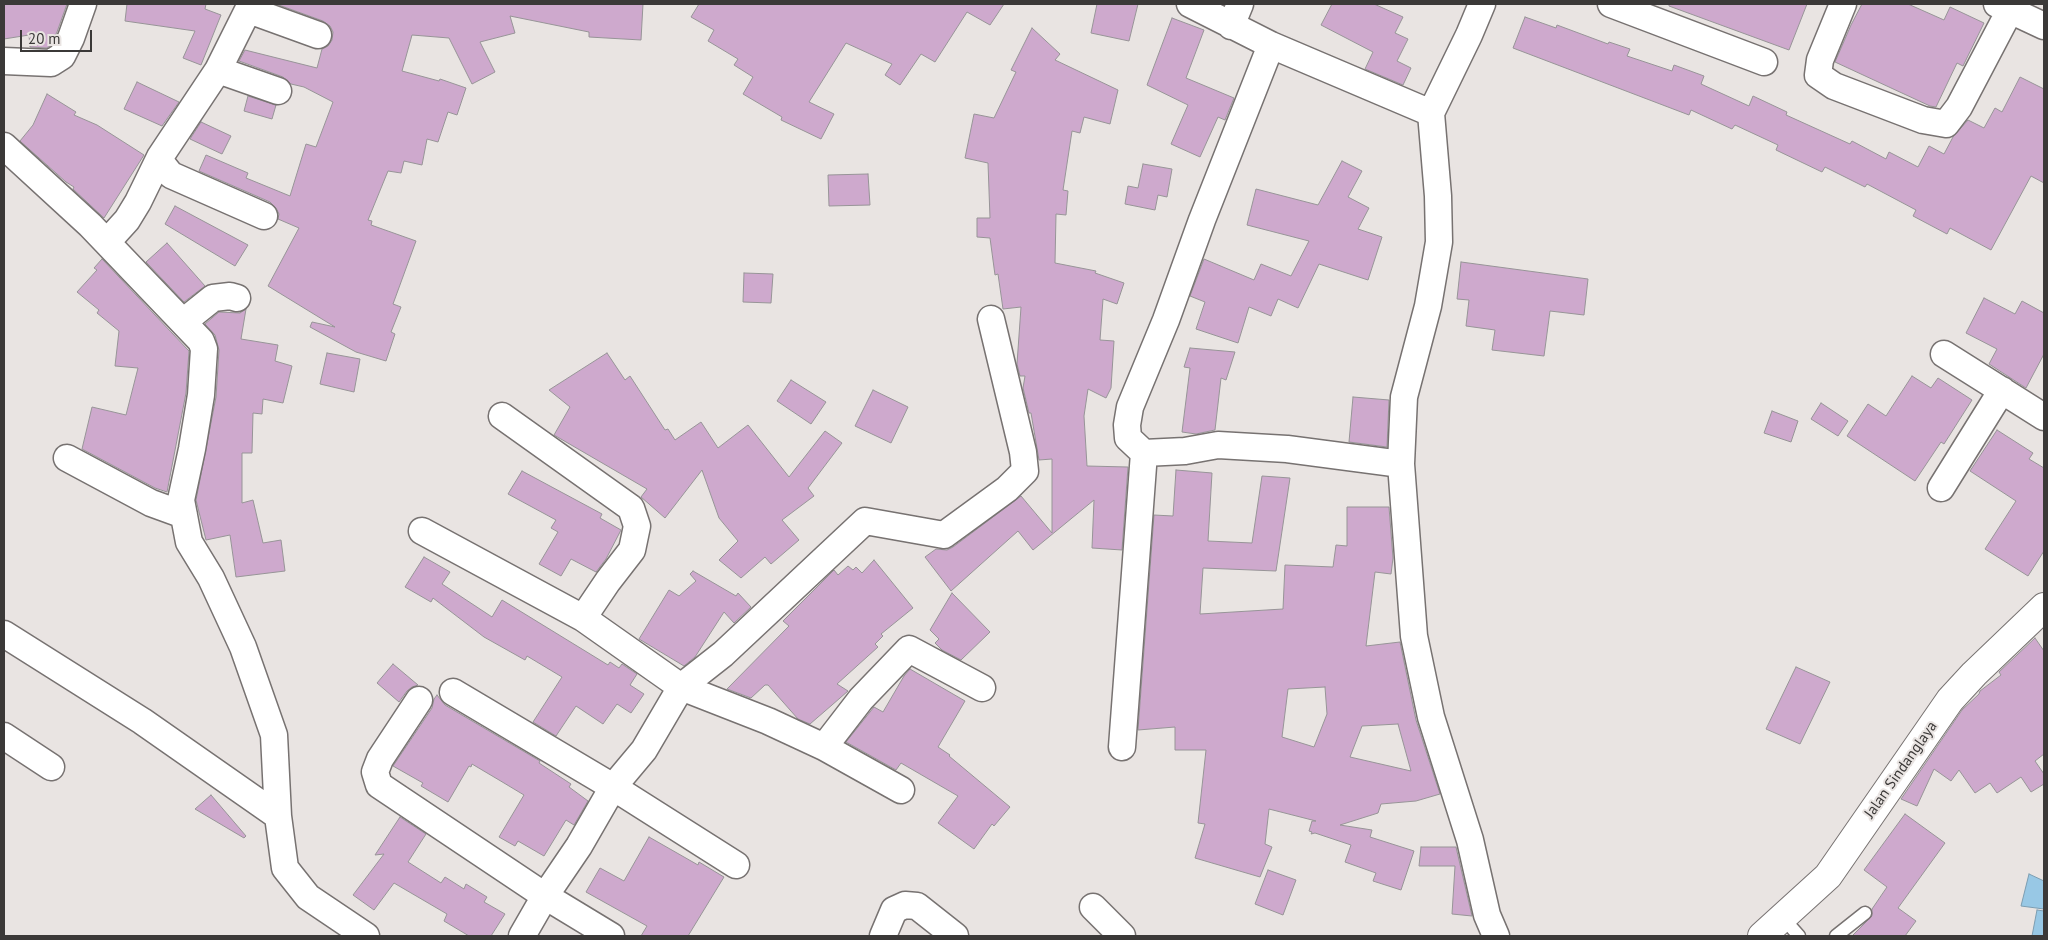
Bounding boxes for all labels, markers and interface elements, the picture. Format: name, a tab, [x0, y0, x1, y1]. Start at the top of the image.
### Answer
scale bar	[22, 20, 95, 52]
text: 20 m	[28, 29, 61, 48]
street label: Jalan Sindanglaya	[1861, 718, 1941, 822]

